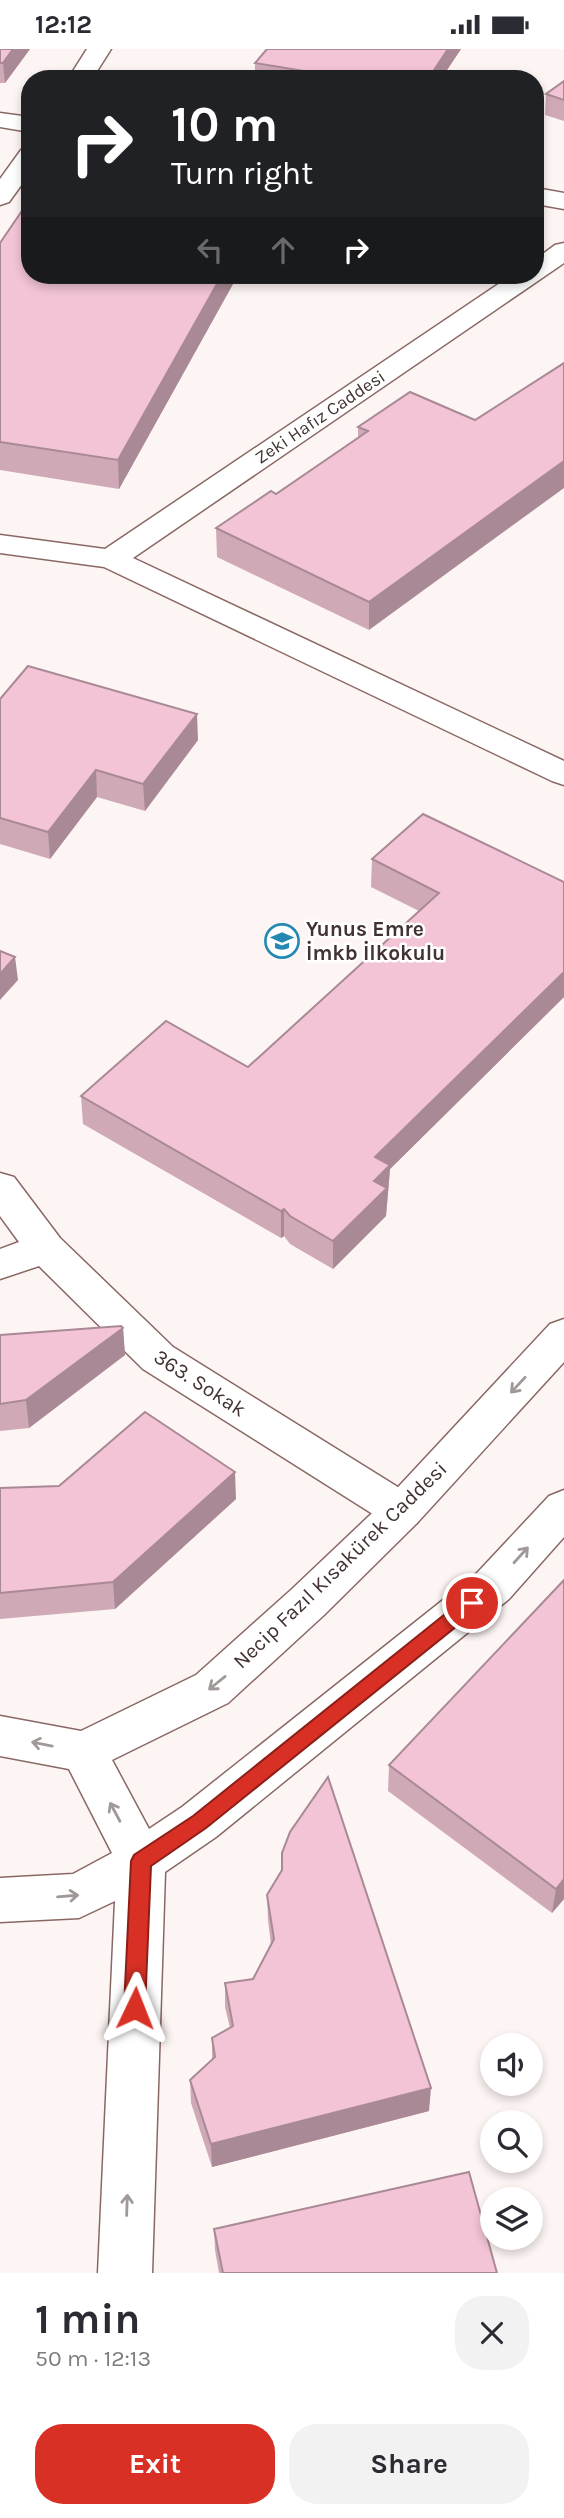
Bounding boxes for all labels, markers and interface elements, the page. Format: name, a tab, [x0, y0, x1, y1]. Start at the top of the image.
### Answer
text: 12:12	[35, 9, 92, 40]
text: 10 m	[171, 96, 278, 153]
icon: right	[56, 98, 147, 189]
text: Turn right	[171, 155, 313, 192]
icon: left	[191, 231, 229, 269]
icon: ahead	[264, 231, 302, 269]
icon: right	[337, 231, 375, 269]
street label: Zeki Hafız Caddesi	[251, 365, 389, 469]
place label: Yunus Emre İmkb İlkokulu	[306, 917, 445, 965]
school or university icon: Yunus Emre İmkb İlkokulu	[263, 922, 301, 960]
street label: 363. Sokak	[149, 1344, 251, 1422]
one-way arrow	[510, 1376, 526, 1394]
street label: Necip Fazıl Kısakürek Caddesi	[228, 1457, 452, 1673]
one-way arrow	[513, 1546, 529, 1564]
pin	[442, 1573, 502, 1633]
icon: arrive	[453, 1584, 491, 1622]
one-way arrow	[209, 1675, 227, 1691]
one-way arrow	[31, 1737, 54, 1751]
one-way arrow	[108, 1803, 122, 1823]
one-way arrow	[56, 1889, 79, 1902]
position arrow	[98, 1971, 172, 2045]
map controls	[480, 2033, 543, 2250]
button: sound	[480, 2033, 543, 2096]
button: search	[480, 2110, 543, 2173]
button: layers	[480, 2187, 543, 2250]
one-way arrow	[121, 2194, 134, 2217]
text: 1 min	[35, 2294, 140, 2344]
button: close	[455, 2296, 529, 2370]
text: 50 m · 12:13	[35, 2345, 151, 2372]
button: Exit	[35, 2424, 275, 2504]
button: Share	[289, 2424, 529, 2504]

